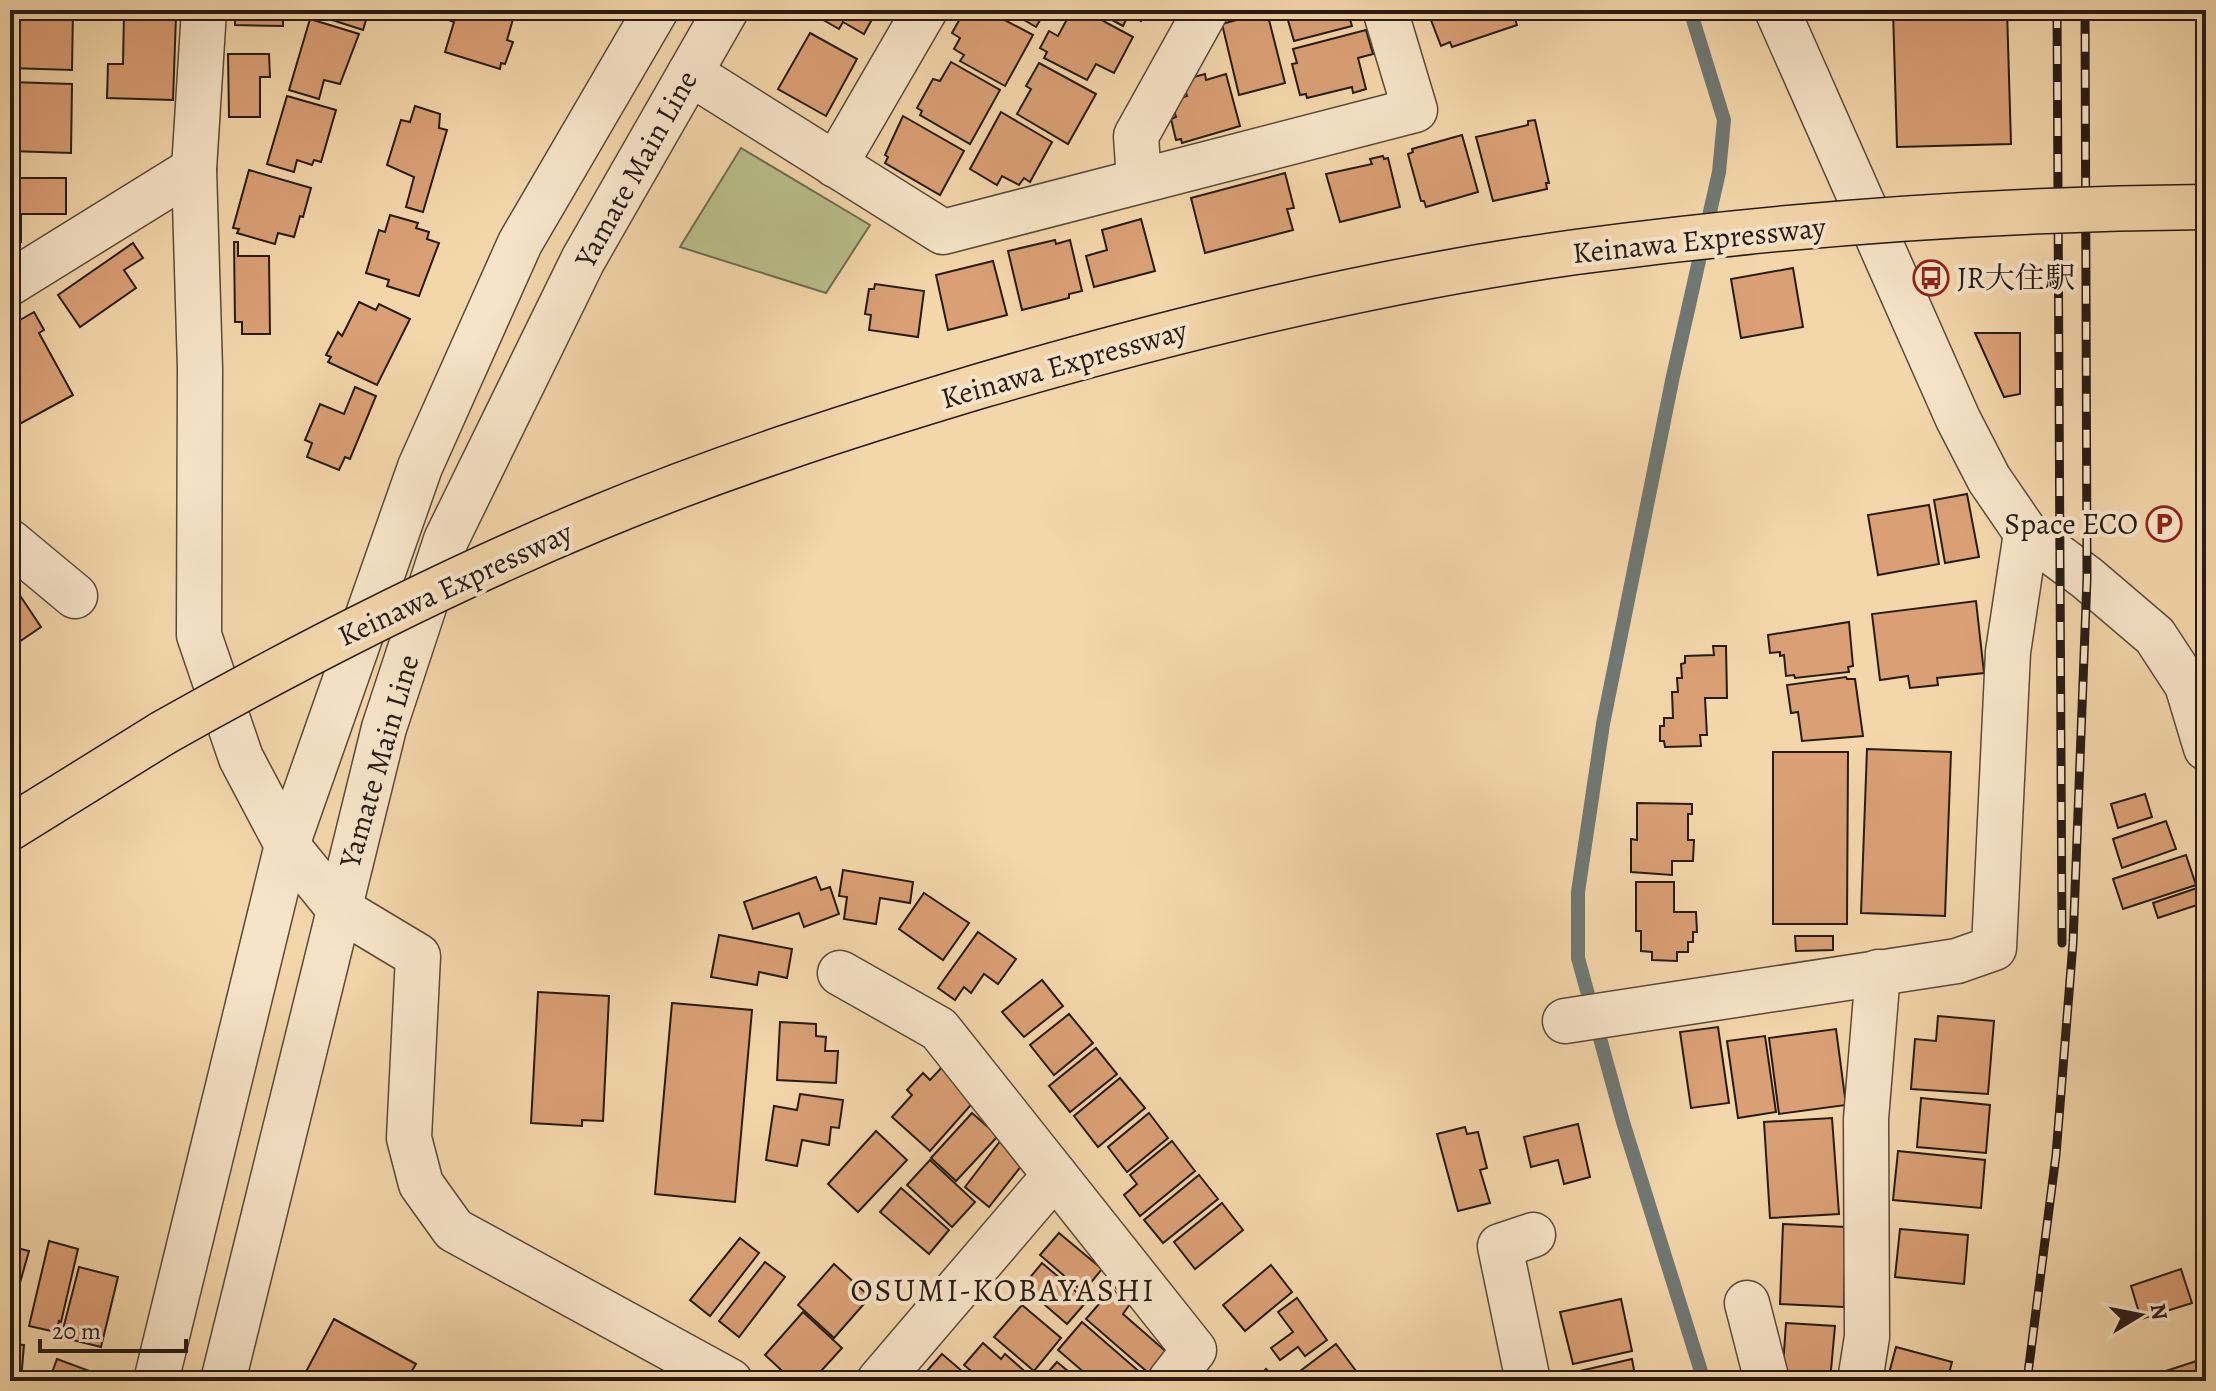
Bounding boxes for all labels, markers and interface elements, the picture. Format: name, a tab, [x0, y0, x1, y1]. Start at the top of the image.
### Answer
street label: Yamate Main Line	[565, 63, 707, 276]
street label: Keinawa Expressway	[1570, 207, 1828, 273]
place label: JR大住駅	[1957, 258, 2075, 298]
bus stop icon: JR大住駅	[1912, 259, 1950, 297]
street label: Keinawa Expressway	[936, 310, 1192, 418]
place label: Space ECO	[2004, 504, 2138, 544]
parking icon: Space ECO	[2145, 505, 2183, 543]
street label: Keinawa Expressway	[331, 512, 579, 656]
street label: Yamate Main Line	[329, 650, 429, 873]
district label: OSUMI-KOBAYASHI	[850, 1268, 1156, 1312]
north arrow	[2100, 1275, 2180, 1355]
text: N	[2143, 1301, 2175, 1322]
scale bar	[40, 1303, 186, 1353]
text: 20 m	[52, 1315, 101, 1347]

